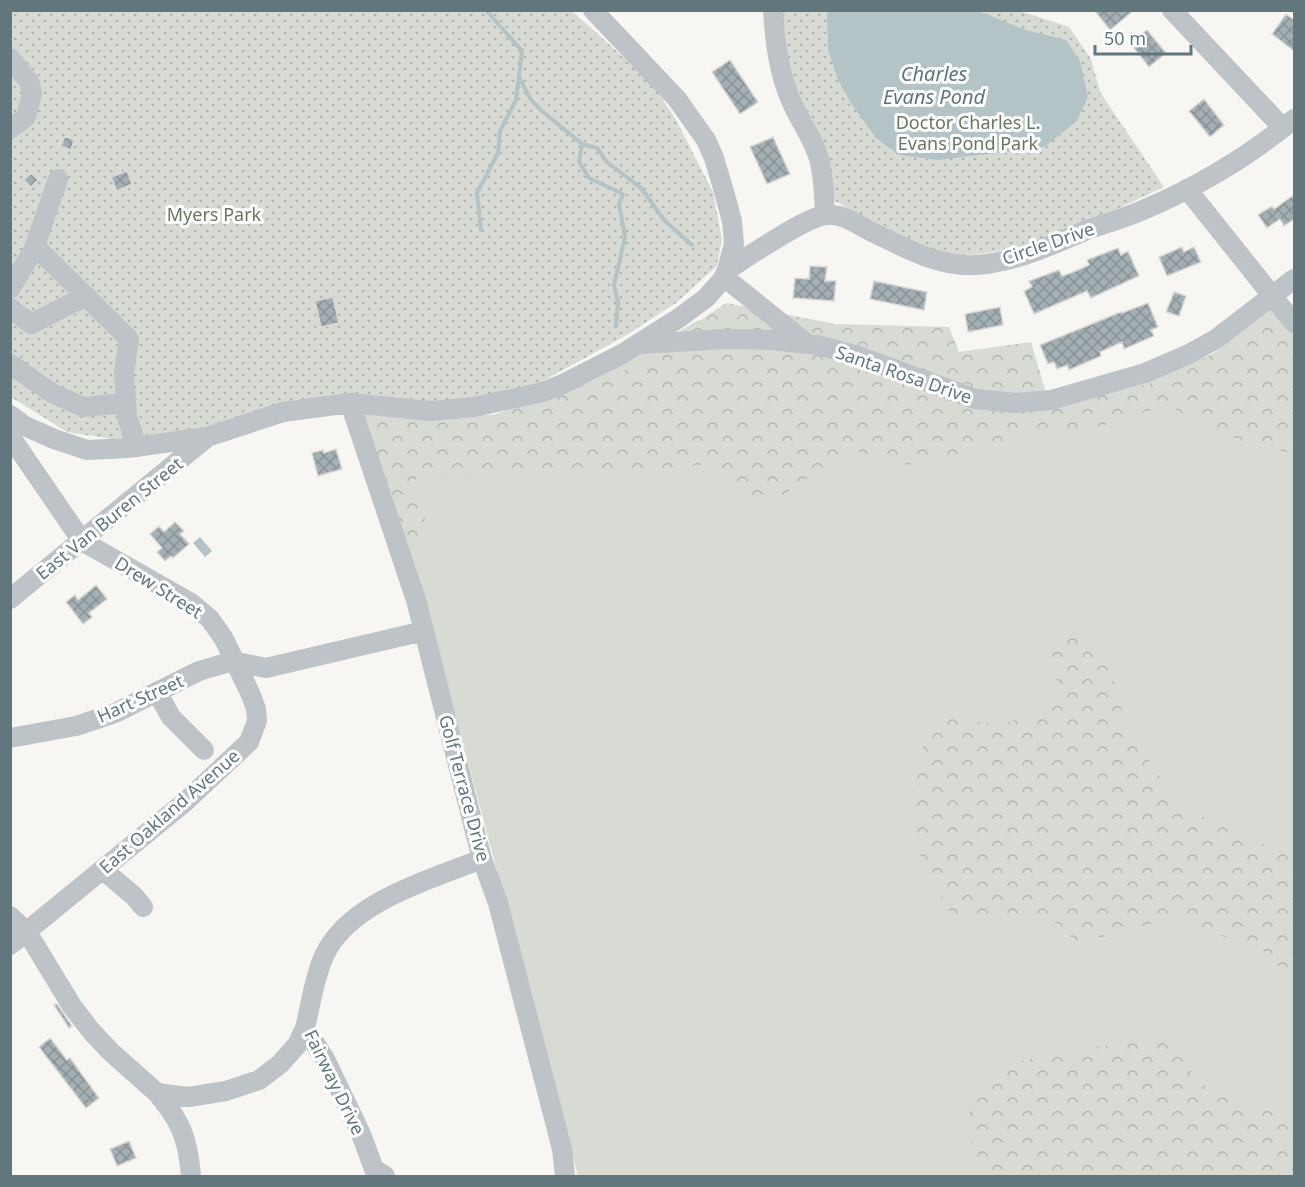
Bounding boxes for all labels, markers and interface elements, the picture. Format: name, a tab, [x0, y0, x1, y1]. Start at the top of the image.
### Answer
scale bar	[1095, 18, 1191, 56]
text: 50 m	[1104, 26, 1146, 50]
water label: Charles Evans Pond	[883, 60, 985, 110]
park label: Doctor Charles L. Evans Pond Park	[896, 110, 1040, 155]
park label: Myers Park	[167, 202, 262, 226]
street label: Circle Drive	[999, 216, 1097, 270]
street label: Santa Rosa Drive	[833, 339, 975, 409]
street label: East Van Buren Street	[31, 451, 188, 585]
street label: Drew Street	[111, 551, 208, 624]
street label: Hart Street	[93, 668, 187, 728]
street label: Golf Terrace Drive	[434, 712, 496, 864]
street label: East Oakland Avenue	[94, 743, 244, 879]
street label: Fairway Drive	[299, 1025, 371, 1139]

